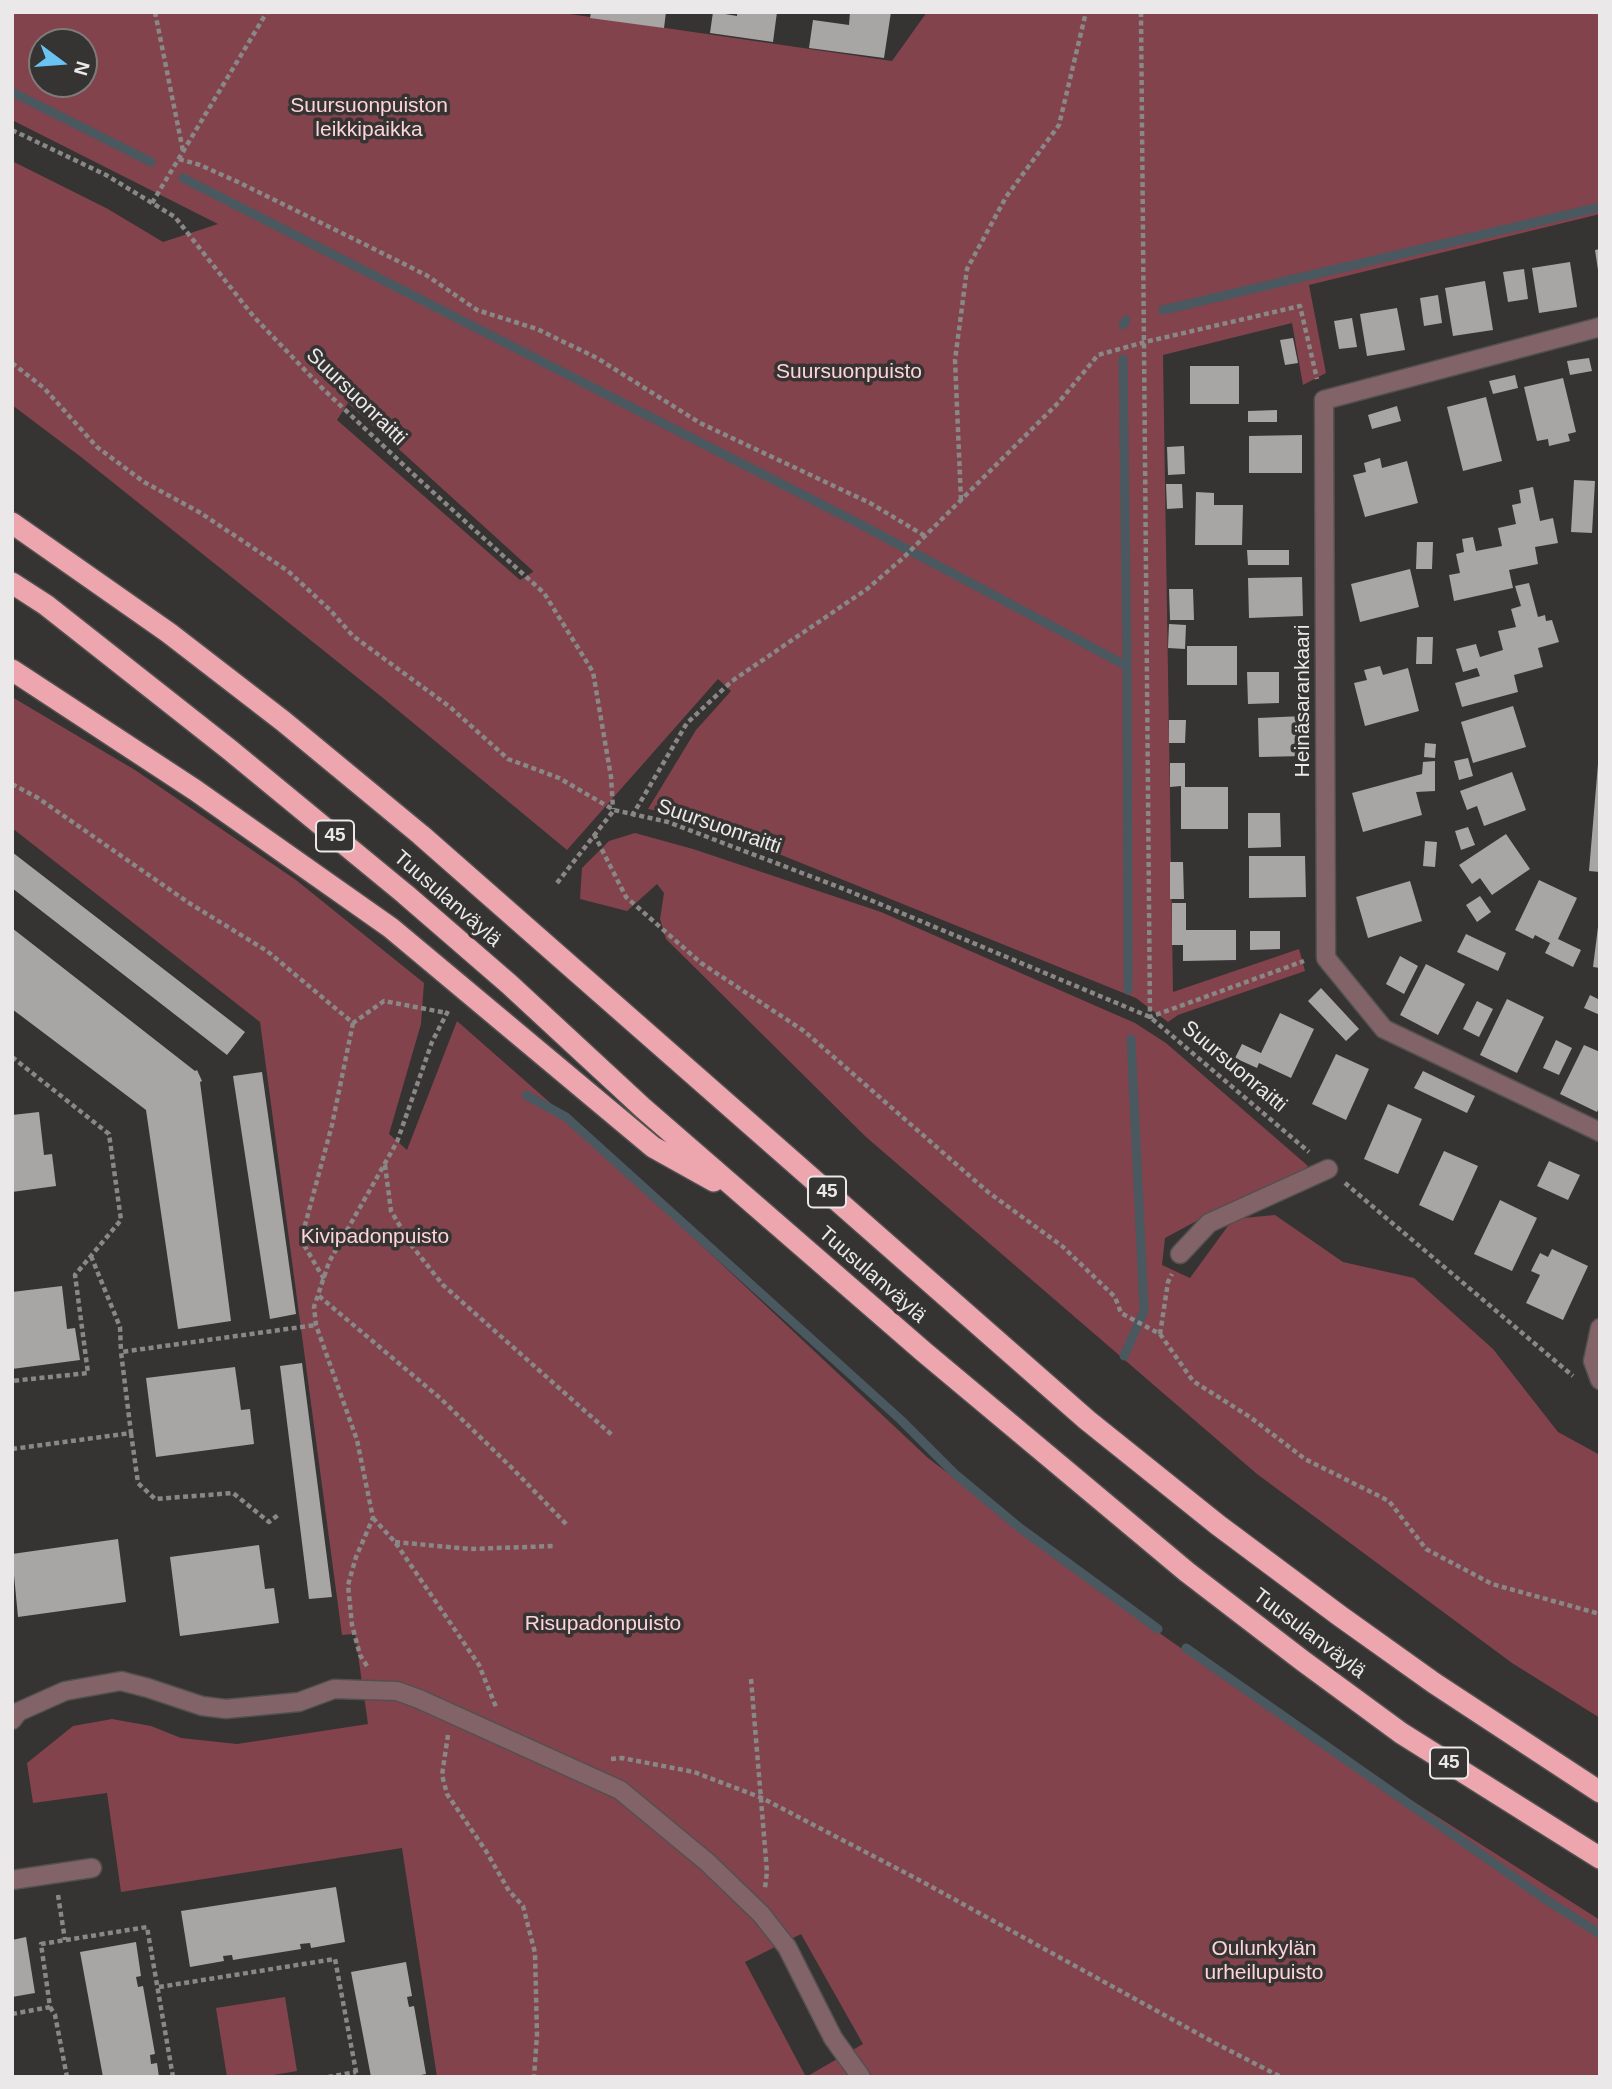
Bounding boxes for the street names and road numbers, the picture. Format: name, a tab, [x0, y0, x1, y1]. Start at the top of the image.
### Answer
street label: Suursuonraitti	[301, 343, 411, 451]
street label: Heinäsarankaari	[1290, 625, 1316, 777]
street label: Suursuonraitti	[654, 794, 784, 860]
road number: 45	[316, 820, 354, 852]
street label: Tuusulanväylä	[388, 845, 506, 953]
street label: Suursuonraitti	[1176, 1016, 1292, 1118]
road number: 45	[808, 1176, 846, 1208]
street label: Tuusulanväylä	[813, 1221, 931, 1329]
street label: Tuusulanväylä	[1248, 1583, 1370, 1685]
road number: 45	[1430, 1748, 1468, 1778]

